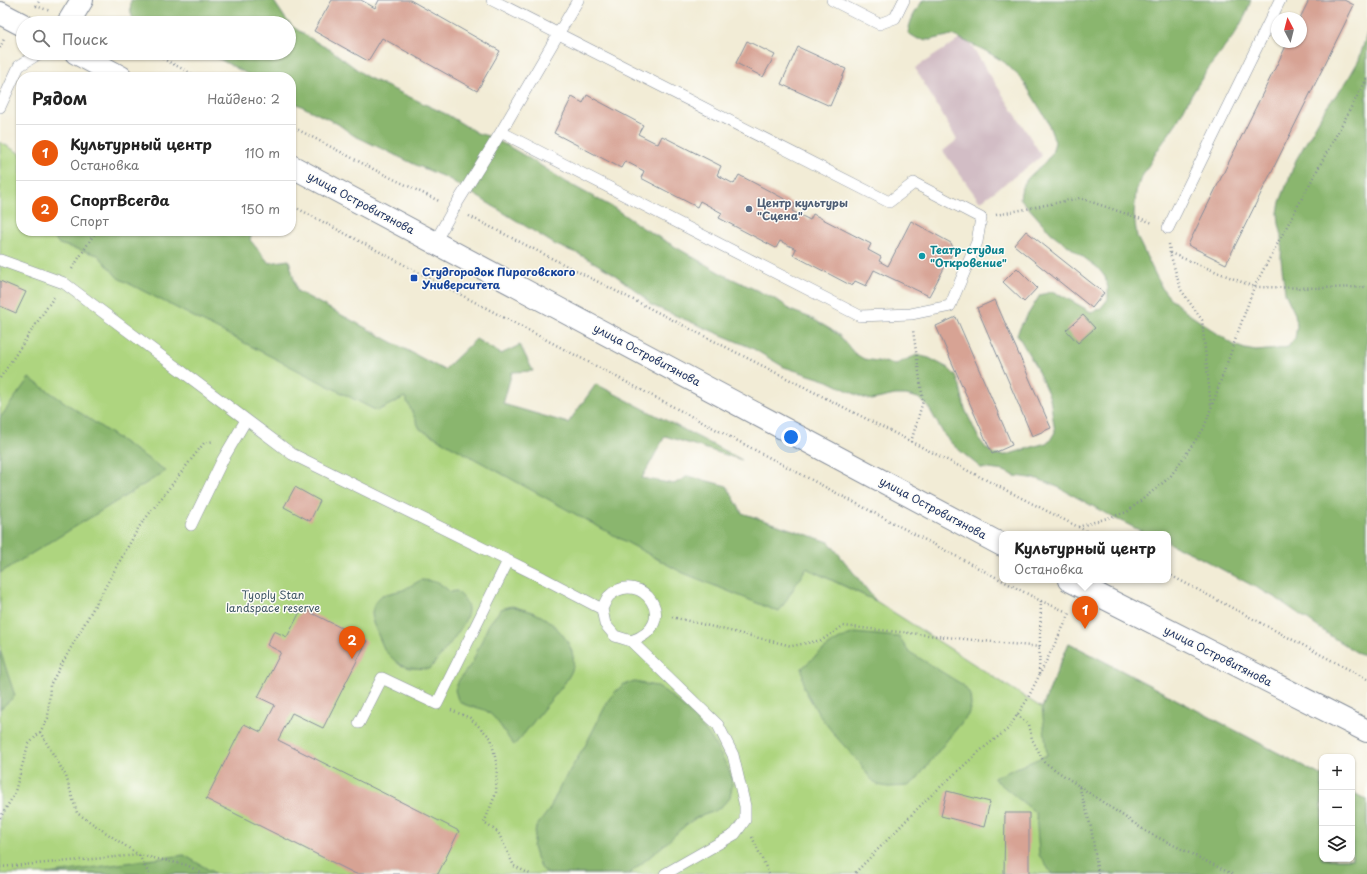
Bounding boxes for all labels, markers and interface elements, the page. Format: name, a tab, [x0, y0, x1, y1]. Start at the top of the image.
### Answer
north arrow	[1271, 12, 1307, 48]
search box	[16, 16, 296, 60]
icon: search	[30, 27, 52, 49]
text: Поиск	[62, 27, 108, 50]
text: Рядом	[32, 85, 87, 111]
text: Найдено: 2	[207, 89, 280, 108]
text: Культурный центр	[70, 132, 212, 155]
text: 1	[42, 143, 48, 162]
text: 110 m	[245, 143, 280, 162]
text: Остановка	[70, 155, 139, 174]
street label: улица Островитянова	[305, 167, 418, 238]
text: СпортВсегда	[70, 188, 170, 211]
place label: Центр культуры "Сцена"	[757, 194, 848, 224]
text: 2	[40, 199, 50, 218]
text: 150 m	[241, 199, 280, 218]
marker: Центр культуры "Сцена"	[744, 204, 754, 214]
text: Спорт	[70, 211, 109, 230]
place label: Театр-студия "Откровение"	[930, 241, 1007, 271]
marker: Театр-студия "Откровение"	[917, 251, 927, 261]
place label: Студгородок Пироговского Университета	[421, 263, 576, 293]
marker: Студгородок Пироговского Университета	[409, 273, 419, 283]
street label: улица Островитянова	[591, 319, 704, 390]
your location	[781, 427, 801, 447]
street label: улица Островитянова	[877, 472, 990, 543]
popup	[999, 531, 1171, 583]
text: Культурный центр	[1014, 536, 1156, 559]
text: Остановка	[1014, 559, 1083, 578]
park label: Tyoply Stan landspace reserve	[226, 586, 320, 616]
pin: 1	[1072, 596, 1098, 629]
street label: улица Островитянова	[1161, 621, 1275, 690]
pin: 2	[339, 626, 365, 659]
map controls	[1319, 754, 1355, 862]
button: +	[1319, 754, 1355, 790]
button: −	[1319, 790, 1355, 826]
button: layers	[1319, 826, 1355, 862]

